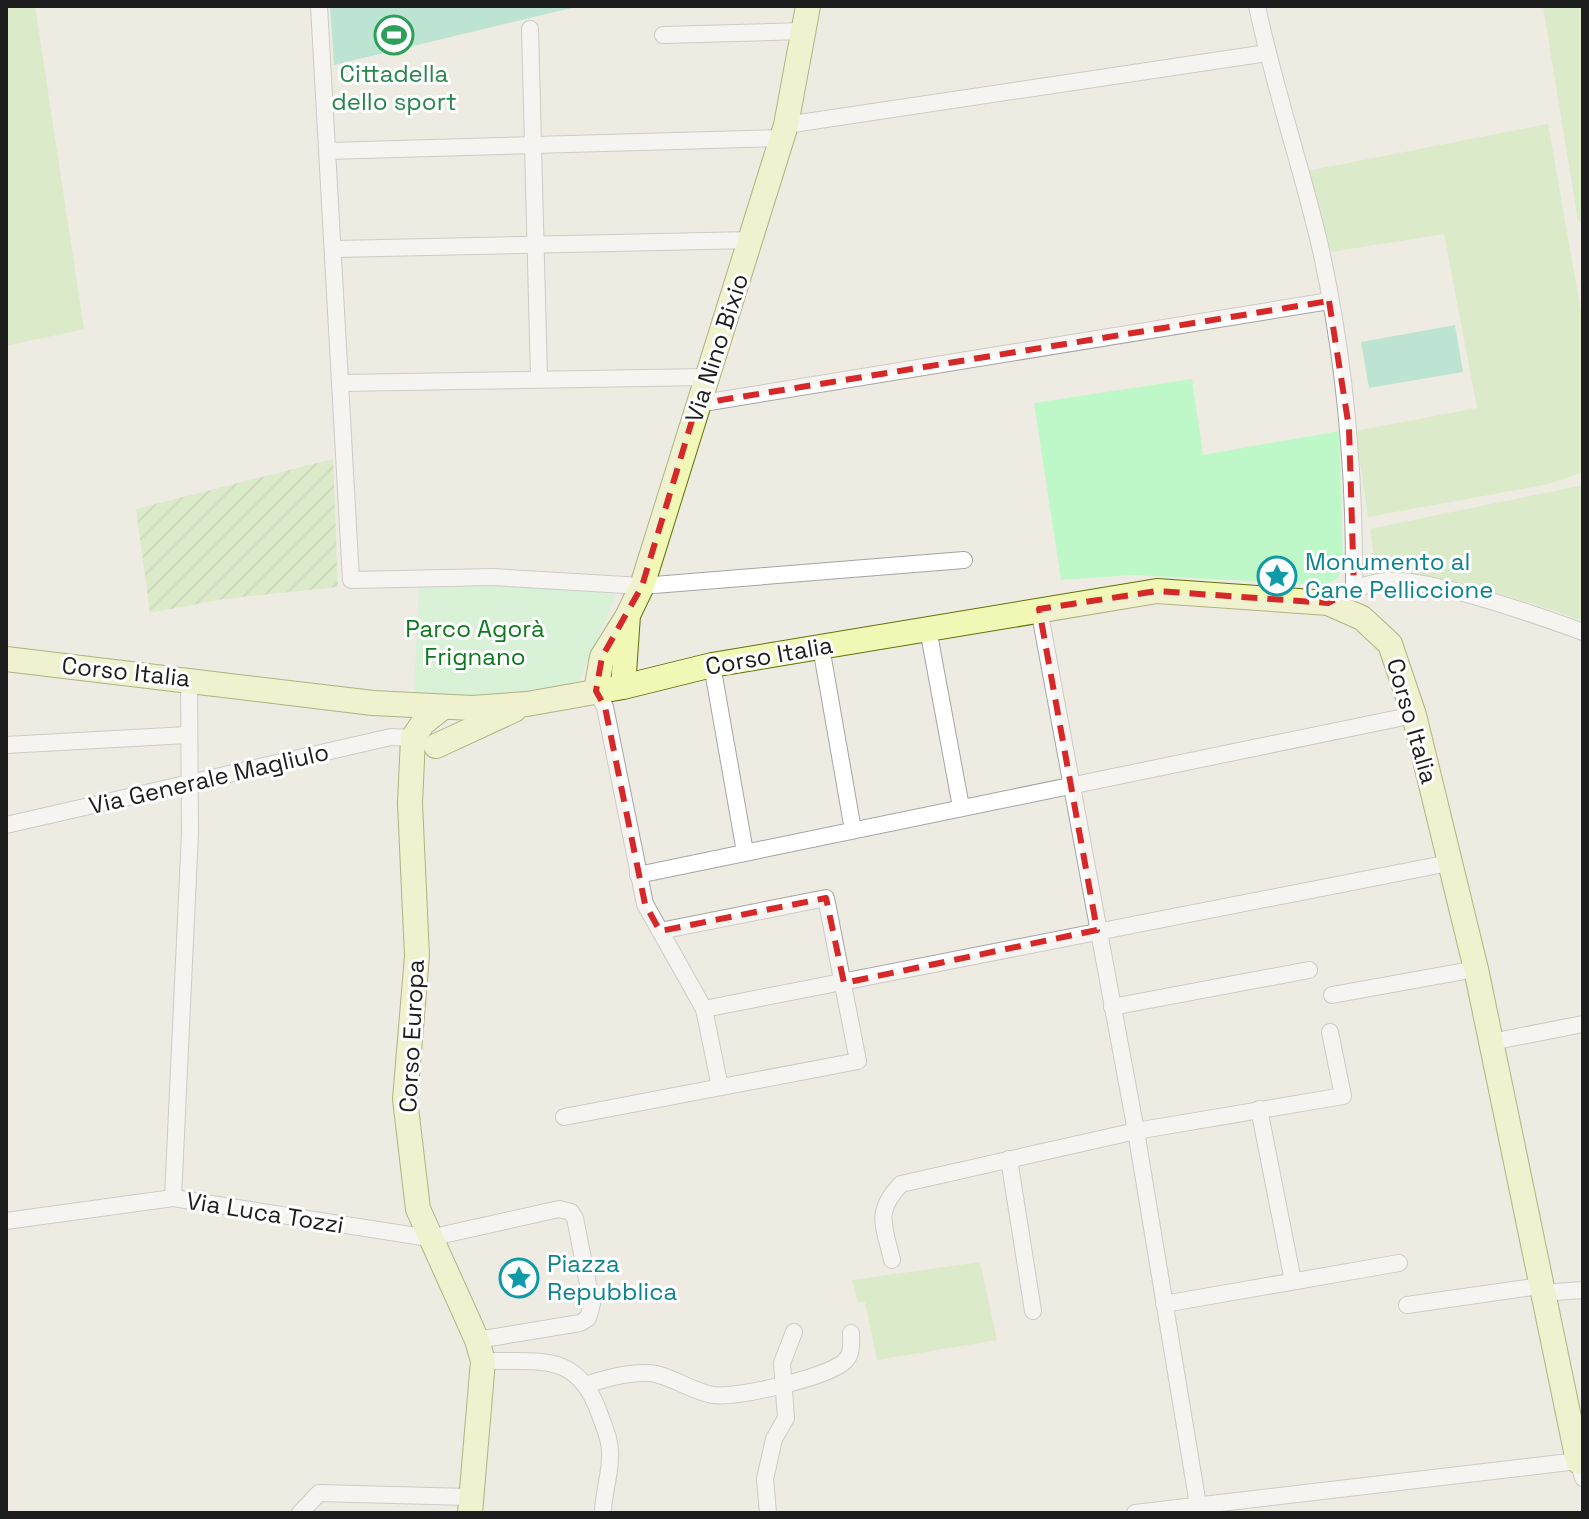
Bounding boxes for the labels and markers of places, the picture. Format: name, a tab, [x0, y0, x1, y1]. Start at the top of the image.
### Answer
sports icon: Cittadella dello sport	[373, 14, 415, 56]
place label: Cittadella dello sport	[331, 58, 457, 117]
place label: Monumento al Cane Pelliccione	[1305, 546, 1494, 605]
place icon: Monumento al Cane Pelliccione	[1256, 555, 1298, 597]
place label: Piazza Repubblica	[547, 1248, 678, 1307]
place icon: Piazza Repubblica	[498, 1257, 540, 1299]

